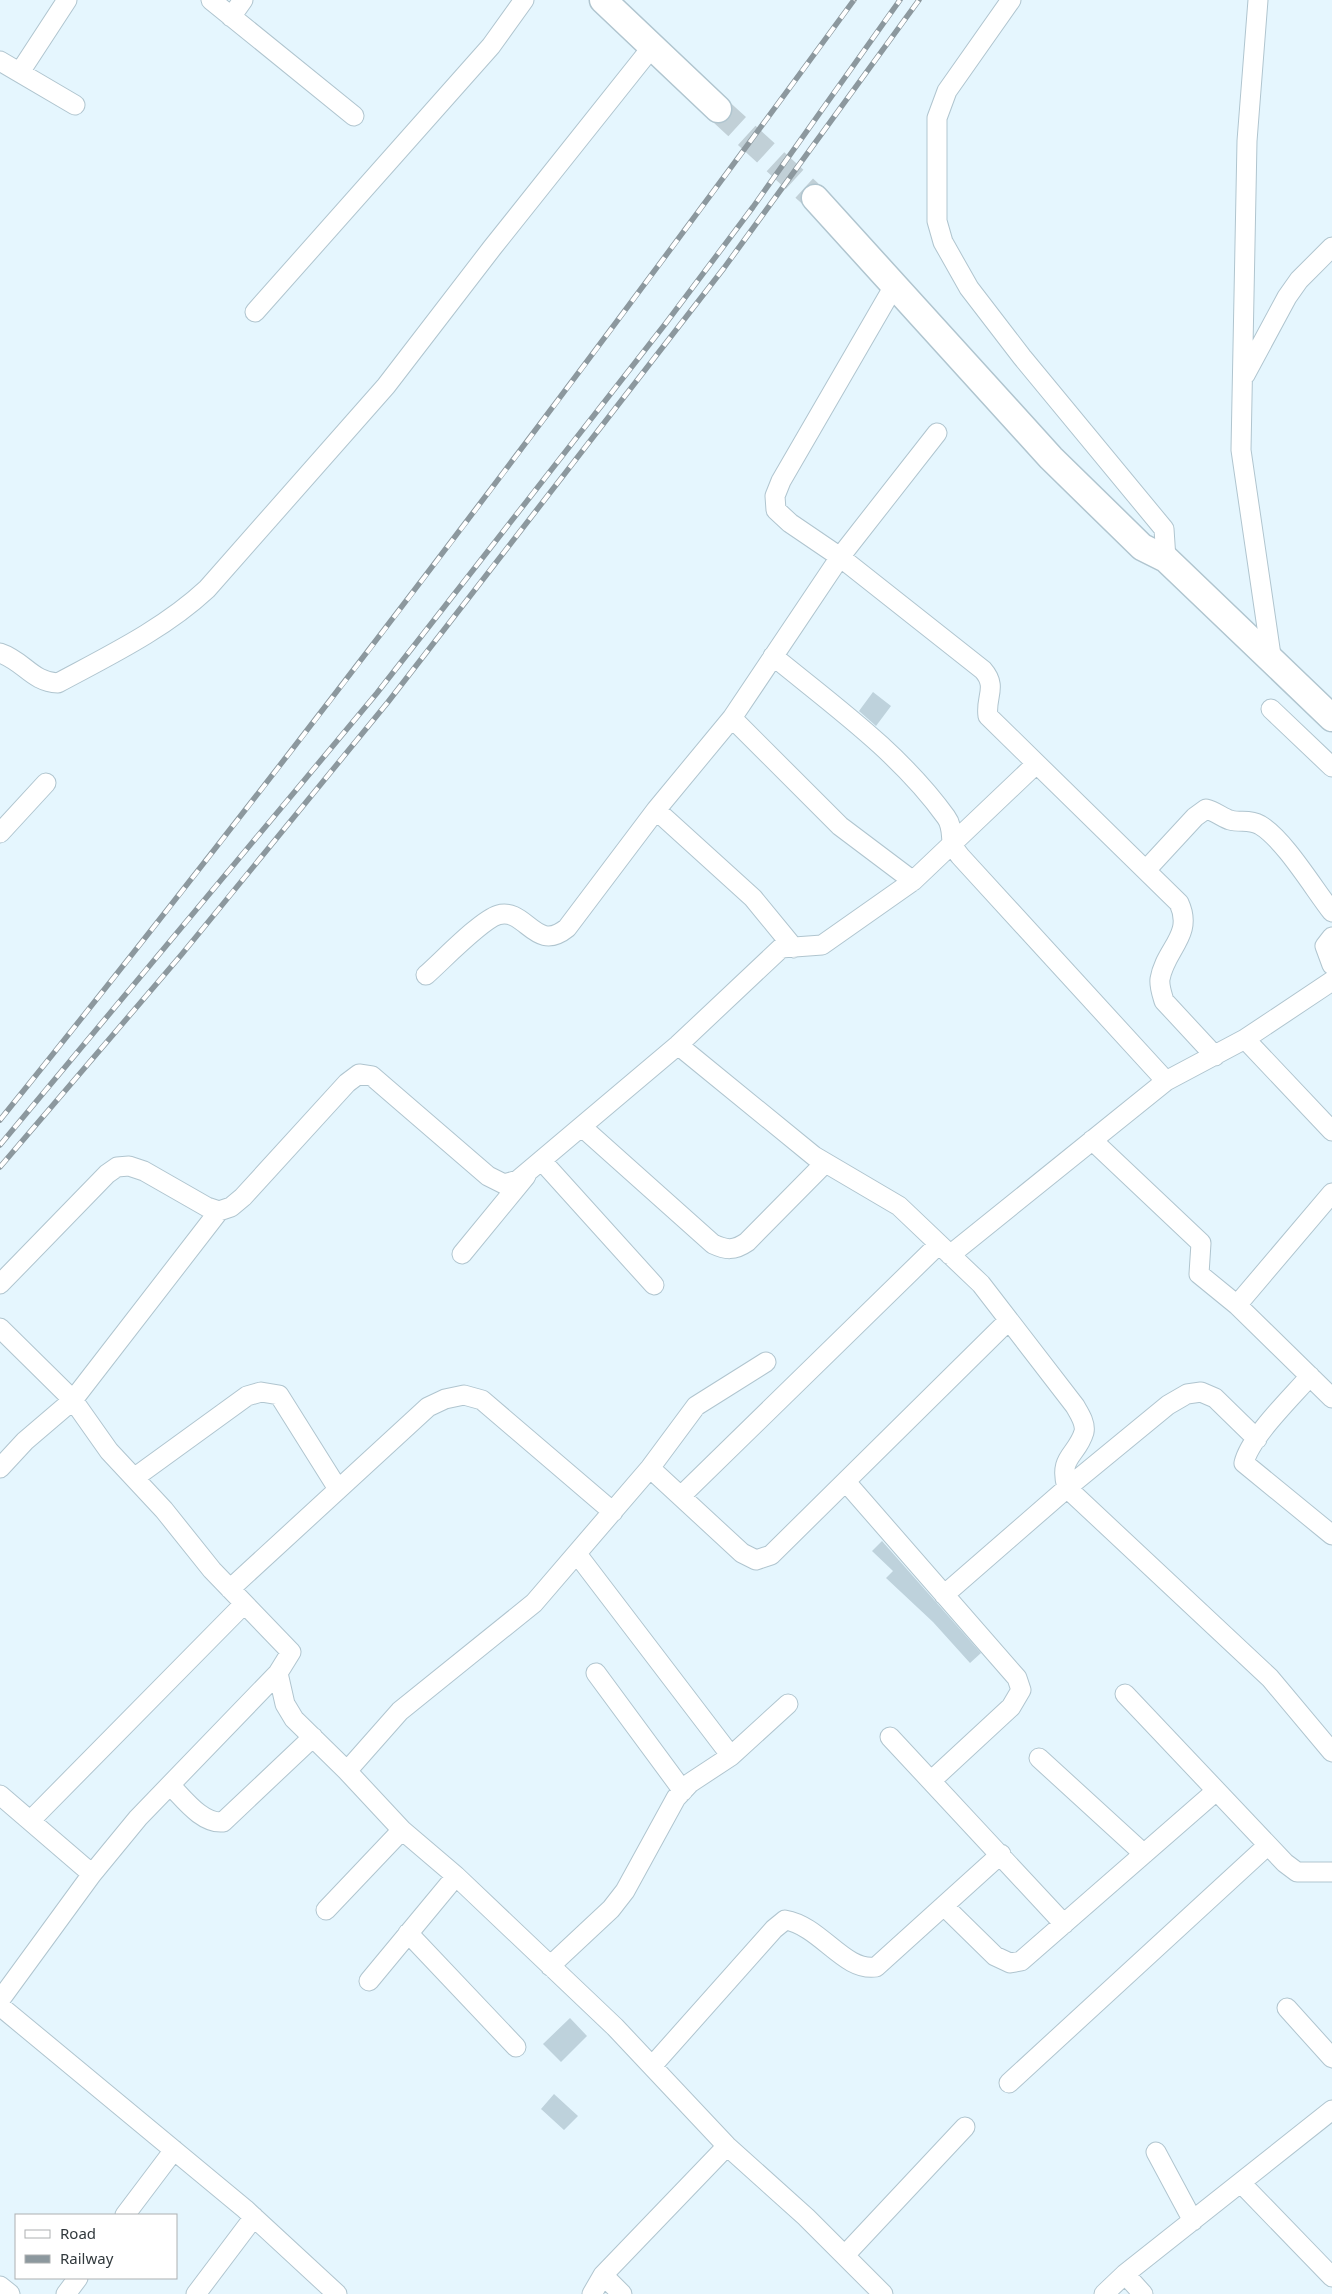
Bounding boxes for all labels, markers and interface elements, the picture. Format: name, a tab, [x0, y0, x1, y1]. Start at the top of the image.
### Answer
legend	[15, 2214, 178, 2279]
text: Road	[60, 2223, 96, 2243]
text: Railway	[60, 2248, 114, 2268]

